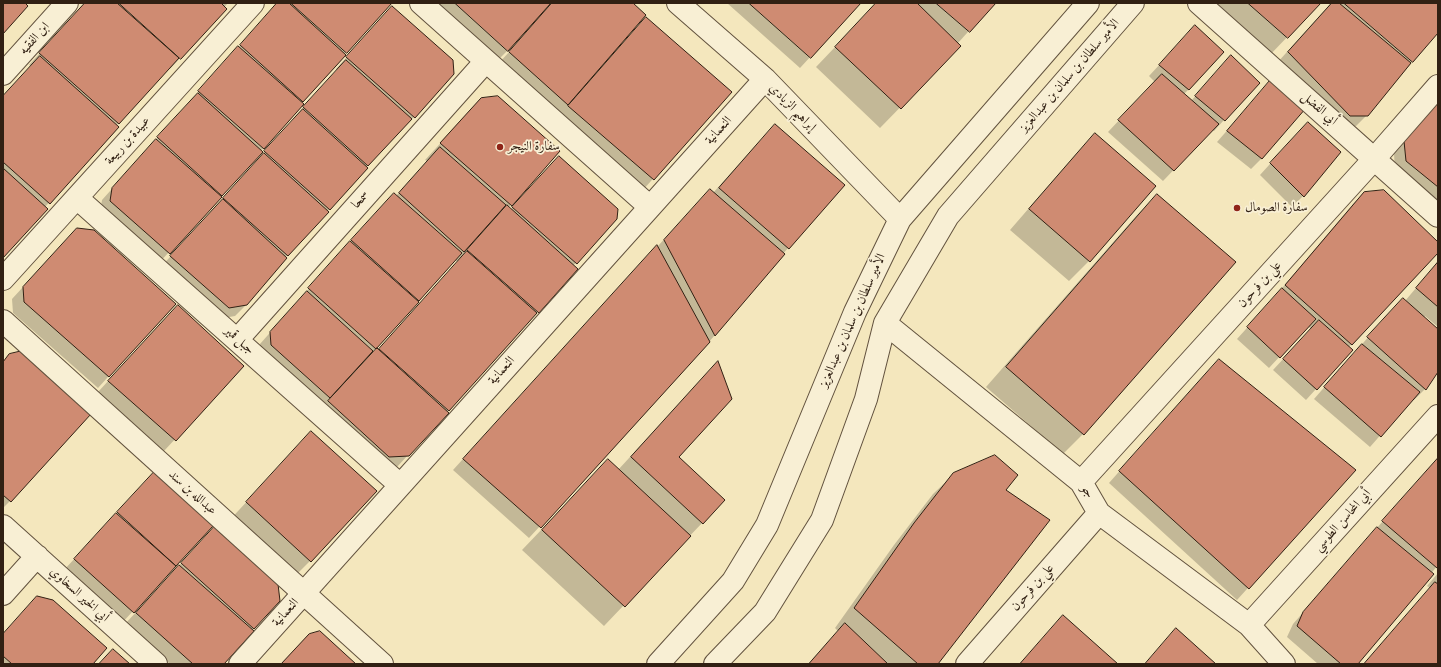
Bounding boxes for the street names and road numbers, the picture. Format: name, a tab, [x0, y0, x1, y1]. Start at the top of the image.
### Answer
street label: الأمير سلطان بن سلمان بن عبدالعزيز	[1017, 16, 1123, 136]
street label: ابن الفقيه	[16, 20, 54, 58]
street label: إبراهيم الزيادي	[765, 81, 819, 135]
street label: أبي الفضل	[1298, 89, 1340, 129]
street label: عبيدة بن ربيعة	[102, 113, 154, 169]
street label: النعمانية	[702, 114, 736, 148]
street label: سمحا	[349, 188, 373, 212]
street label: الأمير سلطان بن سلمان بن عبدالعزيز	[816, 252, 890, 390]
street label: علي بن فرحون	[1235, 258, 1285, 312]
street label: جبل قمير	[221, 323, 257, 359]
street label: النعمانية	[485, 354, 519, 388]
street label: عبدالله بن سند	[165, 467, 219, 519]
street label: جو	[1077, 482, 1097, 502]
street label: أبي المحاسن الطوسي	[1311, 487, 1375, 555]
street label: علي بن فرحون	[1008, 561, 1058, 615]
street label: أبي الخير السخاوي	[46, 564, 112, 626]
street label: النعمانية	[269, 596, 303, 630]

